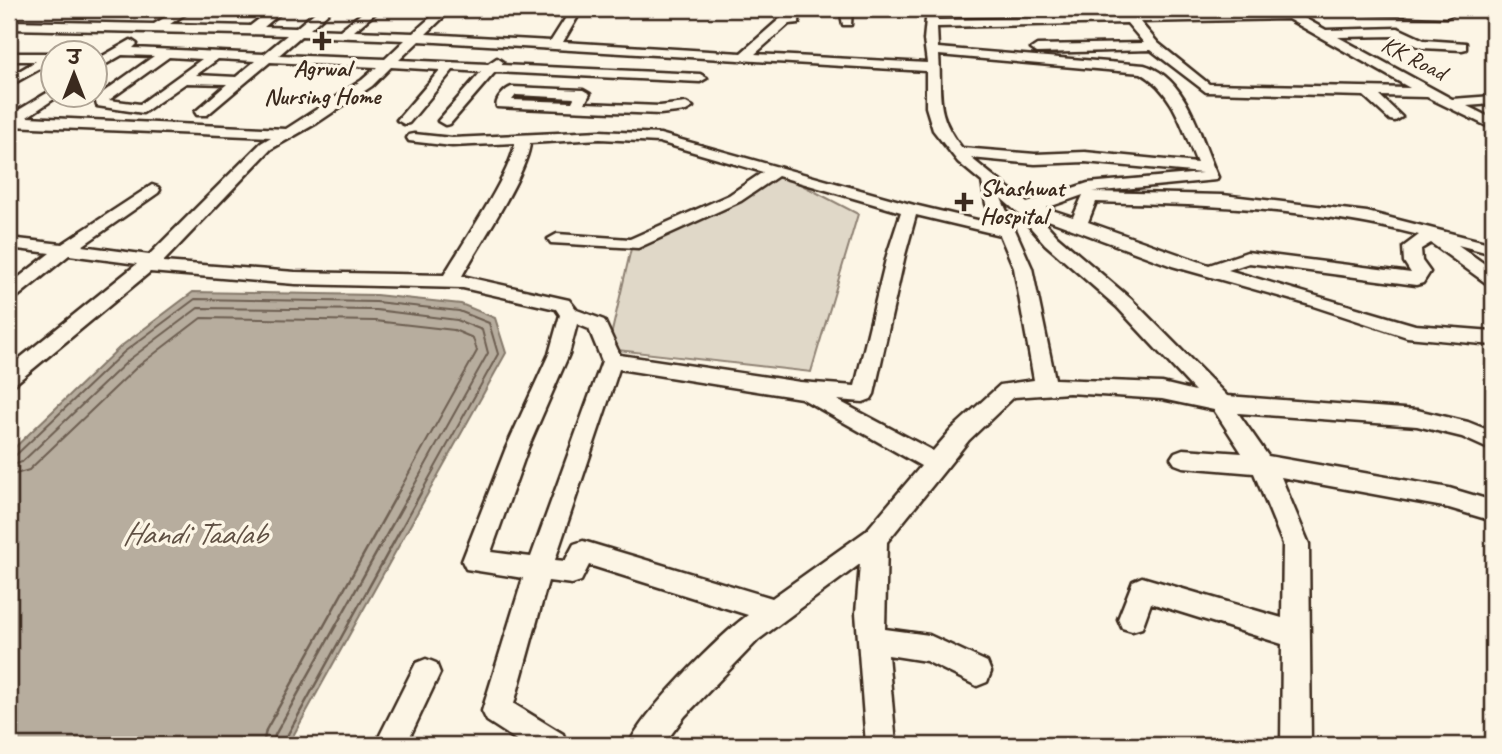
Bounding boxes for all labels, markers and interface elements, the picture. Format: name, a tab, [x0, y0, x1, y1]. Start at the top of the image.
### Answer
street label: KK Road	[1377, 29, 1455, 89]
marker: Agrwal Nursing Home	[312, 31, 332, 51]
north arrow	[38, 38, 108, 108]
text: उ	[66, 46, 83, 70]
place label: Agrwal Nursing Home	[264, 53, 382, 111]
place label: Shashwat Hospital	[980, 173, 1067, 231]
marker: Shashwat Hospital	[954, 192, 974, 212]
water label: Handi Taalab	[122, 513, 270, 554]

